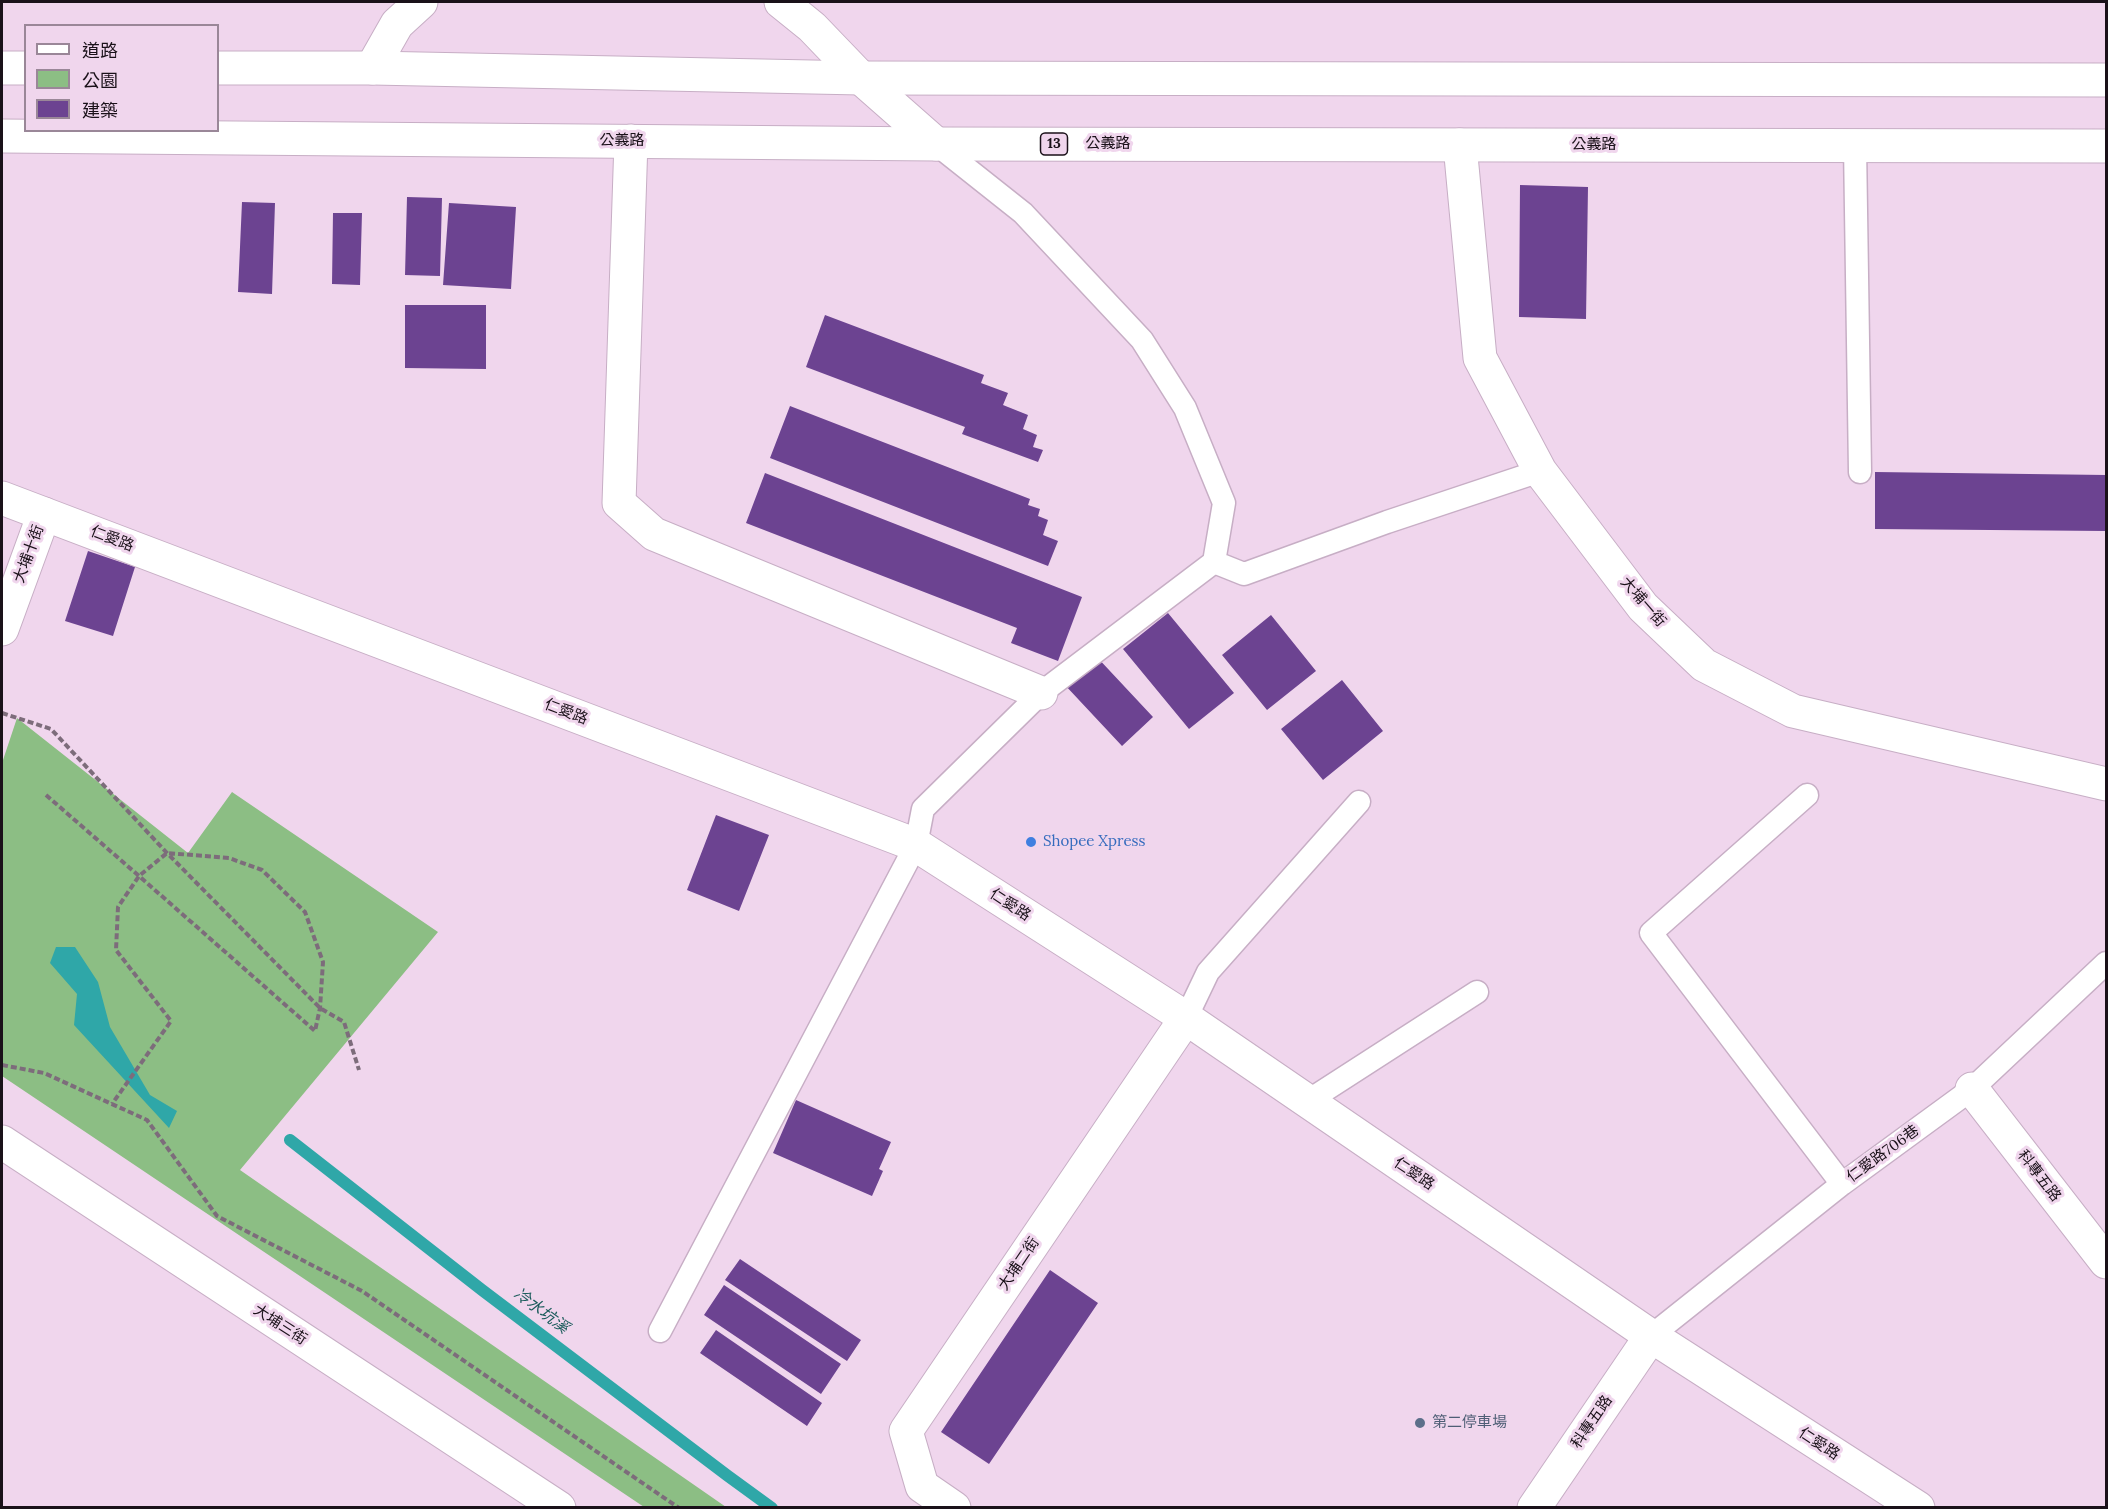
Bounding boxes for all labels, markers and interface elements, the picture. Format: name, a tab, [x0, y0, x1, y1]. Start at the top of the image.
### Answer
legend	[24, 24, 219, 132]
text: 道路	[82, 39, 118, 62]
text: 公園	[82, 69, 118, 92]
text: 建築	[82, 99, 118, 122]
street label: 公義路	[600, 132, 644, 150]
road number: 13	[1040, 133, 1068, 155]
street label: 公義路	[1086, 135, 1130, 153]
street label: 公義路	[1572, 136, 1616, 154]
street label: 大埔十街	[10, 523, 48, 585]
street label: 仁愛路	[88, 523, 136, 555]
street label: 大埔一街	[1617, 573, 1669, 631]
street label: 仁愛路	[542, 696, 590, 728]
place label: Shopee Xpress	[1043, 833, 1145, 851]
marker: Shopee Xpress	[1024, 835, 1038, 849]
street label: 仁愛路	[986, 885, 1034, 925]
street label: 仁愛路706巷	[1843, 1122, 1923, 1186]
street label: 科專五路	[2013, 1147, 2065, 1205]
street label: 仁愛路	[1390, 1154, 1438, 1194]
street label: 大埔二街	[995, 1234, 1043, 1294]
water label: 冷水坑溪	[510, 1284, 572, 1338]
street label: 大埔三街	[250, 1301, 310, 1349]
street label: 科專五路	[1568, 1392, 1616, 1452]
place label: 第二停車場	[1432, 1414, 1507, 1432]
marker: 第二停車場	[1413, 1416, 1427, 1430]
street label: 仁愛路	[1795, 1424, 1843, 1464]

